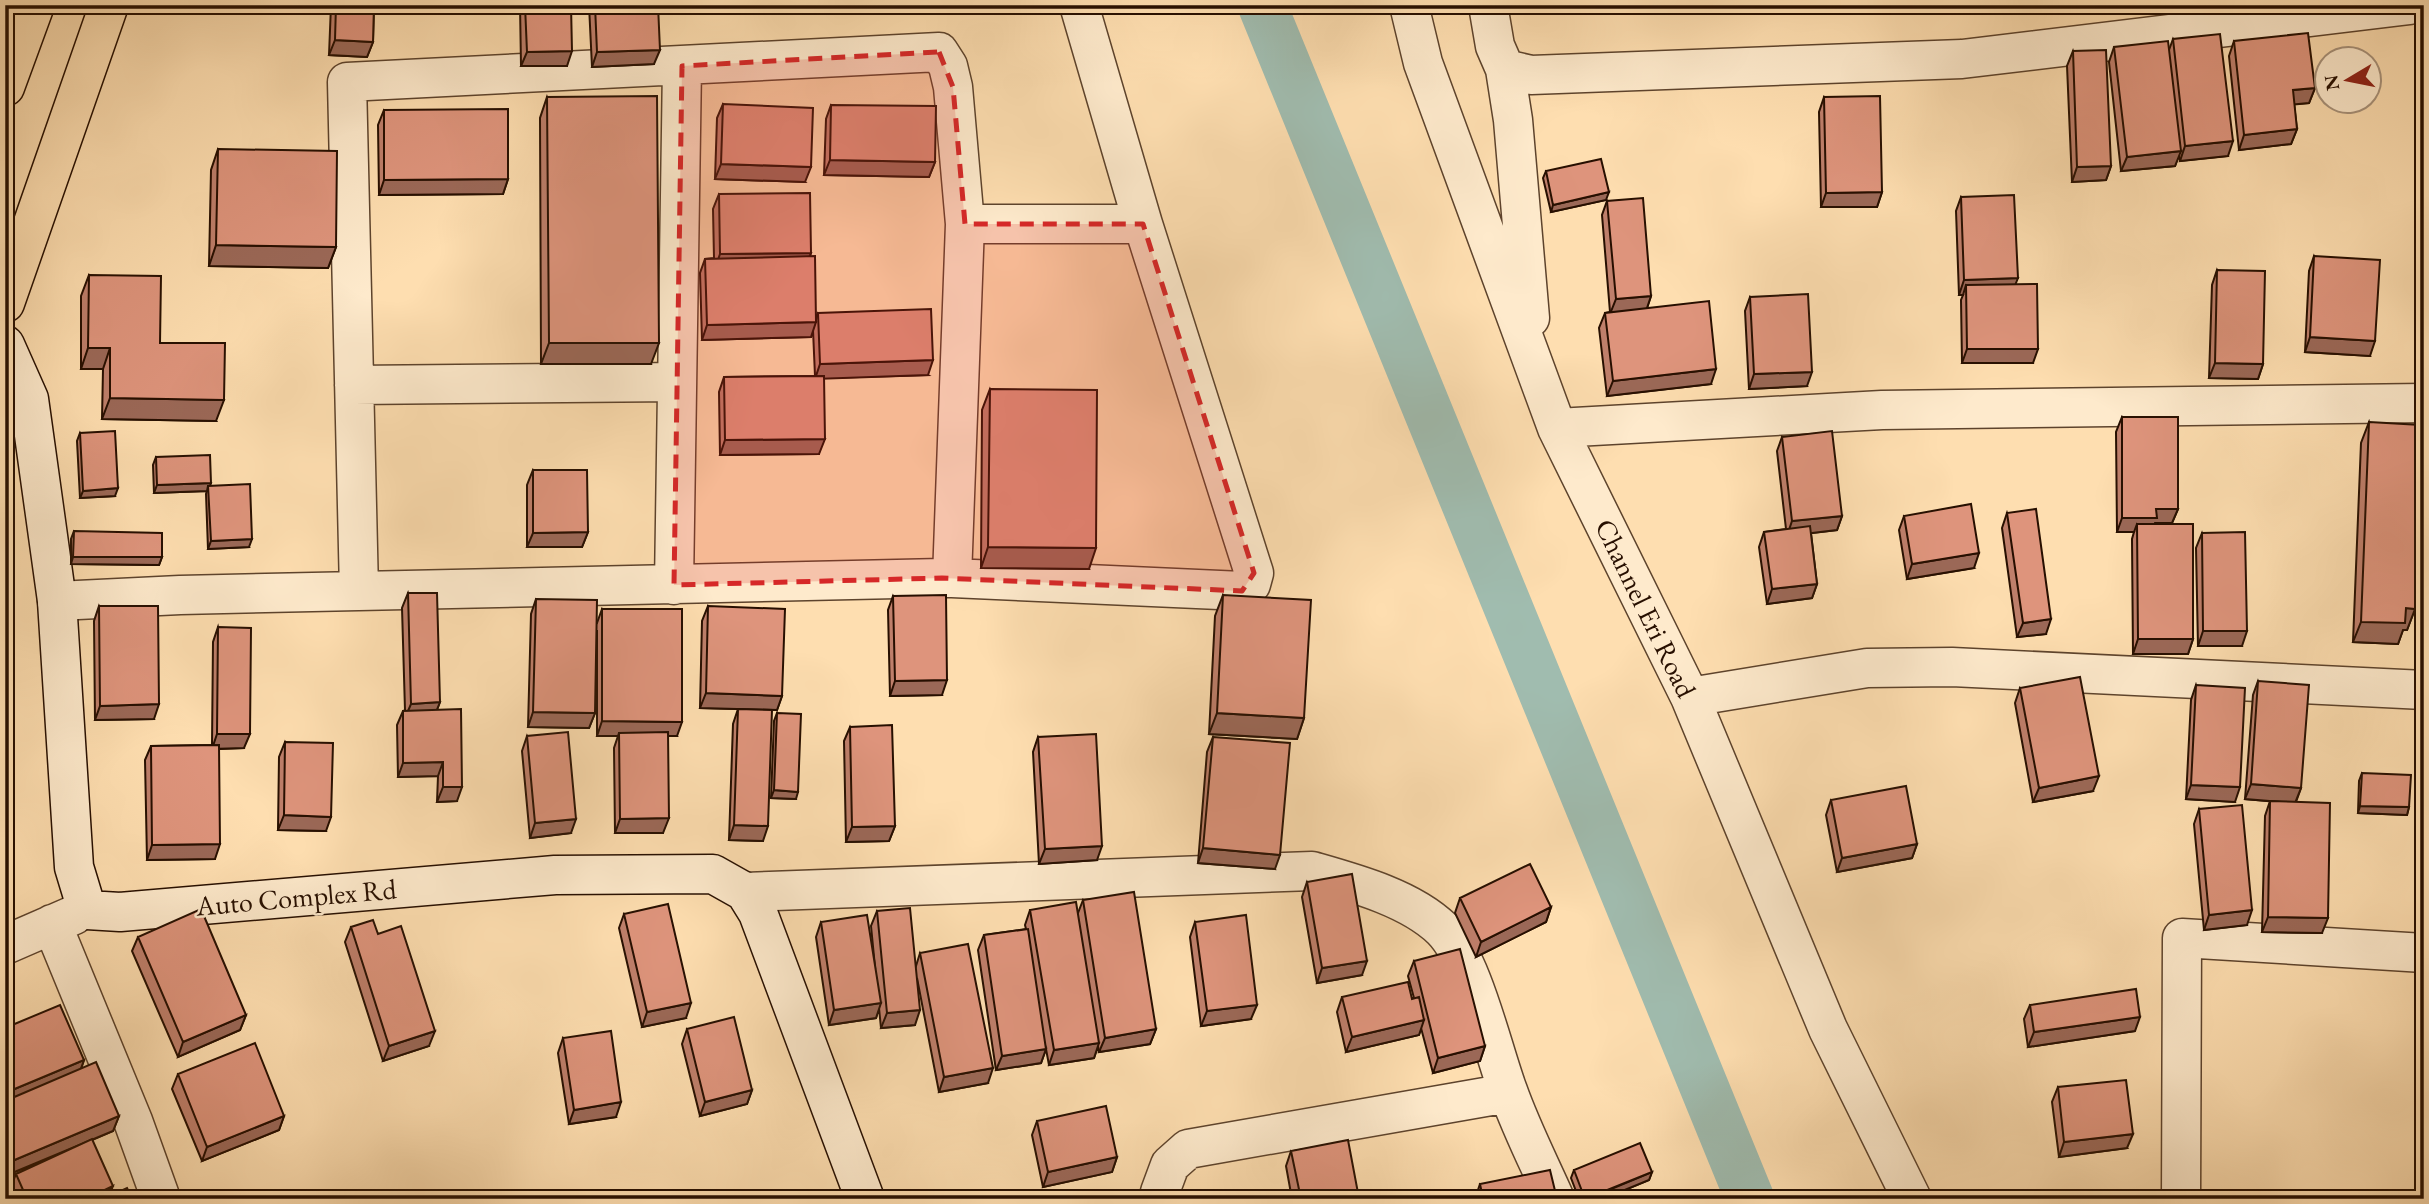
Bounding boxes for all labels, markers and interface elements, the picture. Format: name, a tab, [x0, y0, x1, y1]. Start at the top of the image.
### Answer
north arrow	[2314, 46, 2384, 116]
text: N	[2318, 73, 2345, 93]
street label: Channel Eri Road	[1587, 513, 1705, 704]
street label: Auto Complex Rd	[193, 870, 399, 924]

